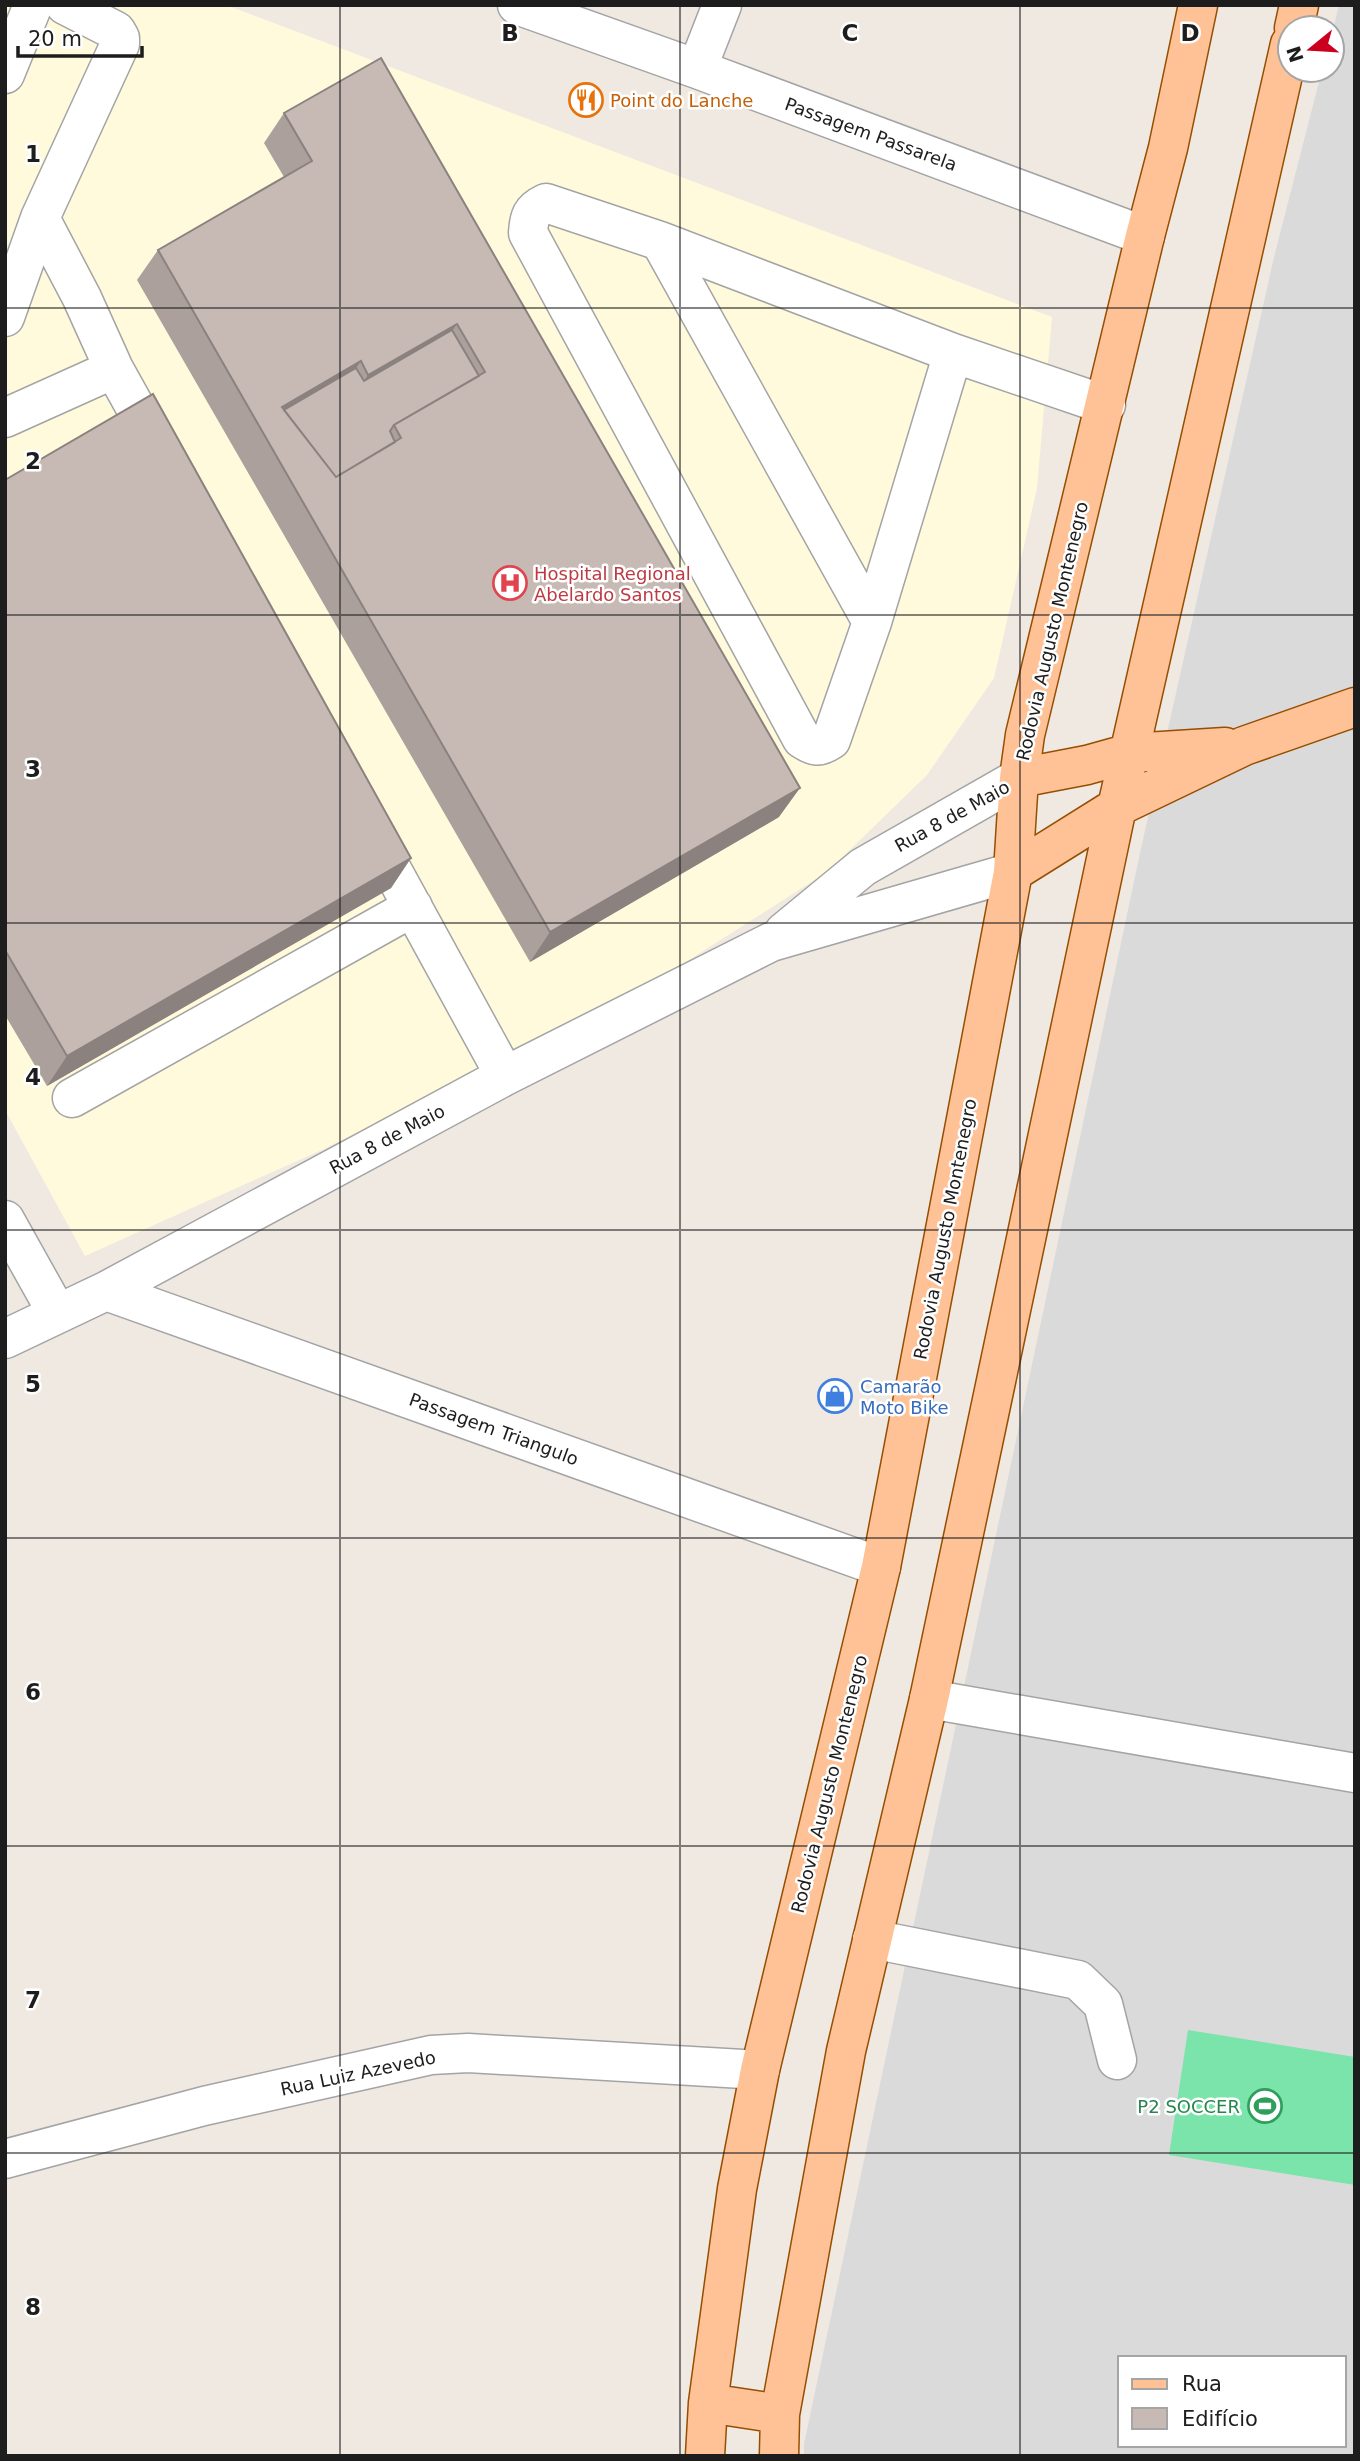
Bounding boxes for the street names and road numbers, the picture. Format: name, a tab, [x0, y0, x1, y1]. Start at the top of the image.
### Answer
street label: Passagem Passarela	[782, 93, 960, 175]
street label: Rodovia Augusto Montenegro	[1012, 499, 1092, 763]
street label: Rua 8 de Maio	[891, 776, 1013, 856]
street label: Rodovia Augusto Montenegro	[909, 1097, 981, 1361]
street label: Rua 8 de Maio	[326, 1100, 448, 1178]
street label: Passagem Triangulo	[406, 1389, 582, 1469]
street label: Rodovia Augusto Montenegro	[787, 1653, 871, 1915]
street label: Rua Luiz Azevedo	[278, 2046, 438, 2100]

